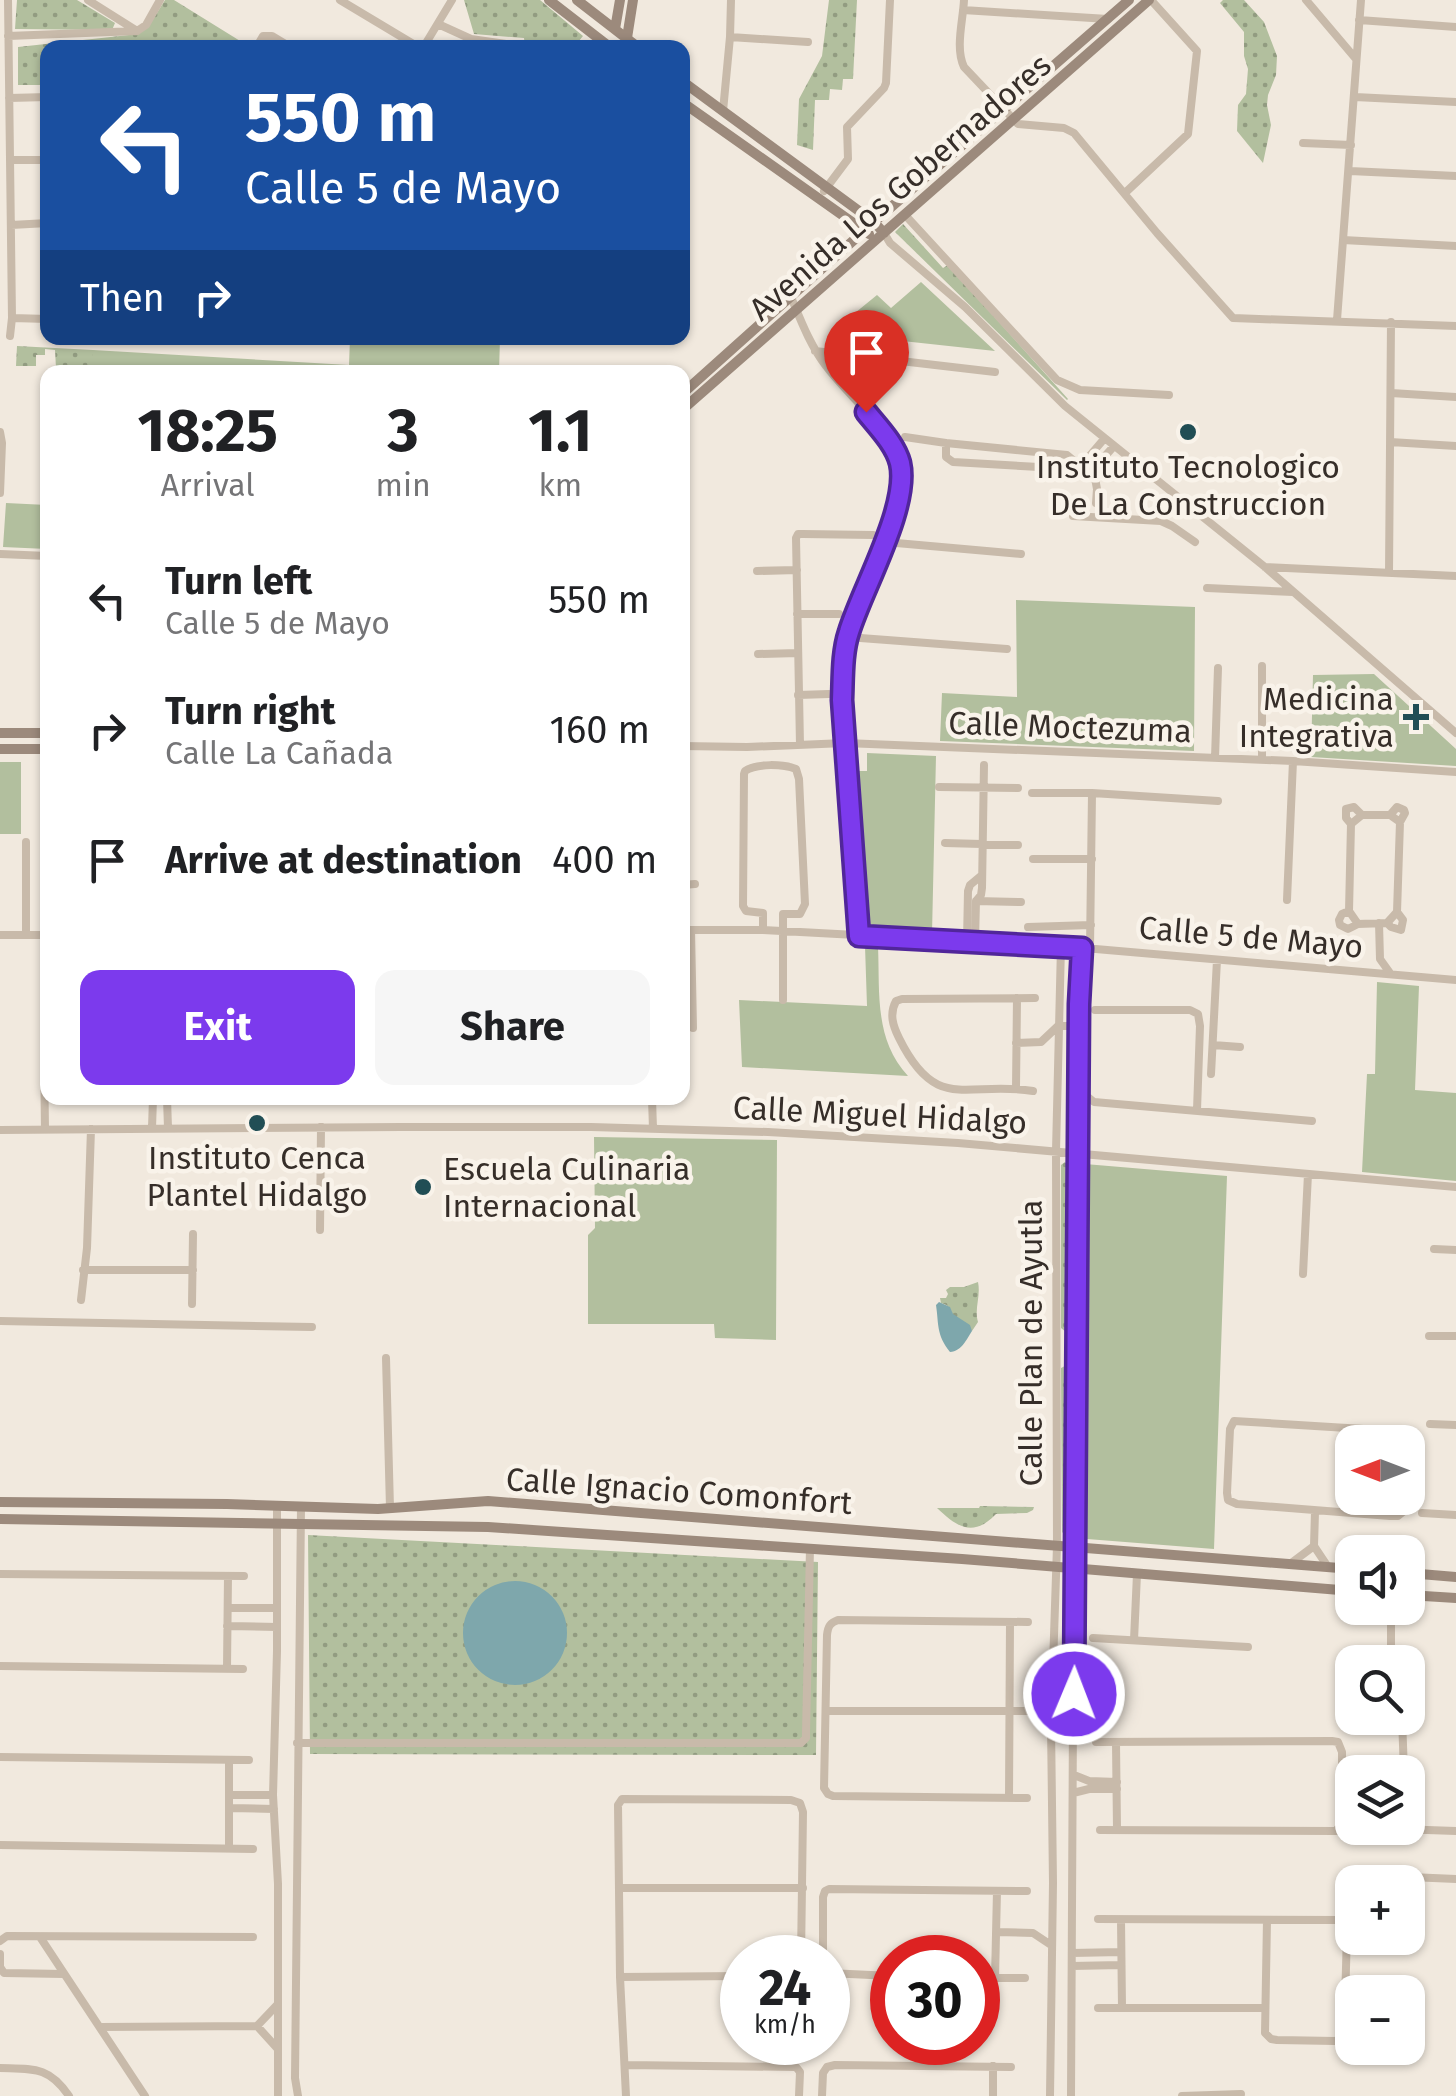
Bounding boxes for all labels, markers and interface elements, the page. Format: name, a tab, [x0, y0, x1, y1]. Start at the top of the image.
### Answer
street label: Avenida Los Gobernadores	[742, 46, 1058, 328]
text: 550 m	[245, 76, 436, 160]
icon: left	[80, 80, 210, 210]
text: Calle 5 de Mayo	[245, 161, 561, 215]
icon: right	[185, 270, 240, 325]
text: Then	[80, 275, 165, 321]
pin	[824, 310, 909, 413]
icon: arrive	[839, 325, 894, 380]
text: 18:25	[138, 395, 278, 467]
text: 3	[387, 395, 419, 467]
text: 1.1	[528, 395, 592, 467]
marker: Instituto Tecnologico De La Construccion	[1177, 421, 1199, 443]
place label: Instituto Tecnologico De La Construccion	[1036, 448, 1340, 523]
text: Arrival	[161, 466, 255, 504]
text: min	[375, 466, 431, 504]
text: km	[538, 466, 582, 504]
text: Turn left	[165, 558, 312, 604]
icon: left	[80, 573, 135, 628]
text: 550 m	[548, 577, 650, 623]
text: Calle 5 de Mayo	[165, 604, 390, 642]
place label: Medicina Integrativa	[1239, 680, 1394, 755]
text: Turn right	[165, 688, 335, 734]
icon: right	[80, 703, 135, 758]
street label: Calle Moctezuma	[948, 704, 1192, 750]
marker: Medicina Integrativa	[1403, 704, 1429, 730]
text: 160 m	[549, 707, 650, 753]
text: Calle La Cañada	[165, 734, 393, 772]
icon: arrive	[80, 833, 135, 888]
text: Arrive at destination	[165, 837, 522, 883]
text: 400 m	[552, 837, 657, 883]
street label: Calle 5 de Mayo	[1137, 908, 1365, 966]
button: Exit	[80, 970, 355, 1085]
button: Share	[375, 970, 650, 1085]
street label: Calle Miguel Hidalgo	[732, 1088, 1028, 1142]
marker: Instituto Cenca Plantel Hidalgo	[246, 1112, 268, 1134]
place label: Instituto Cenca Plantel Hidalgo	[146, 1139, 368, 1214]
place label: Escuela Culinaria Internacional	[443, 1150, 690, 1225]
marker: Escuela Culinaria Internacional	[412, 1176, 434, 1198]
street label: Calle Plan de Ayutla	[1012, 1200, 1050, 1486]
north arrow	[1335, 1425, 1425, 1515]
map controls	[1335, 1425, 1425, 2065]
street label: Calle Ignacio Comonfort	[505, 1460, 854, 1522]
button: sound	[1335, 1535, 1425, 1625]
position arrow	[1022, 1642, 1126, 1746]
button: search	[1335, 1645, 1425, 1735]
button: layers	[1335, 1755, 1425, 1845]
button: +	[1335, 1865, 1425, 1955]
speed limit sign: 30	[870, 1935, 1000, 2065]
text: 24	[759, 1958, 811, 2018]
button: −	[1335, 1975, 1425, 2065]
text: km/h	[754, 2010, 816, 2040]

